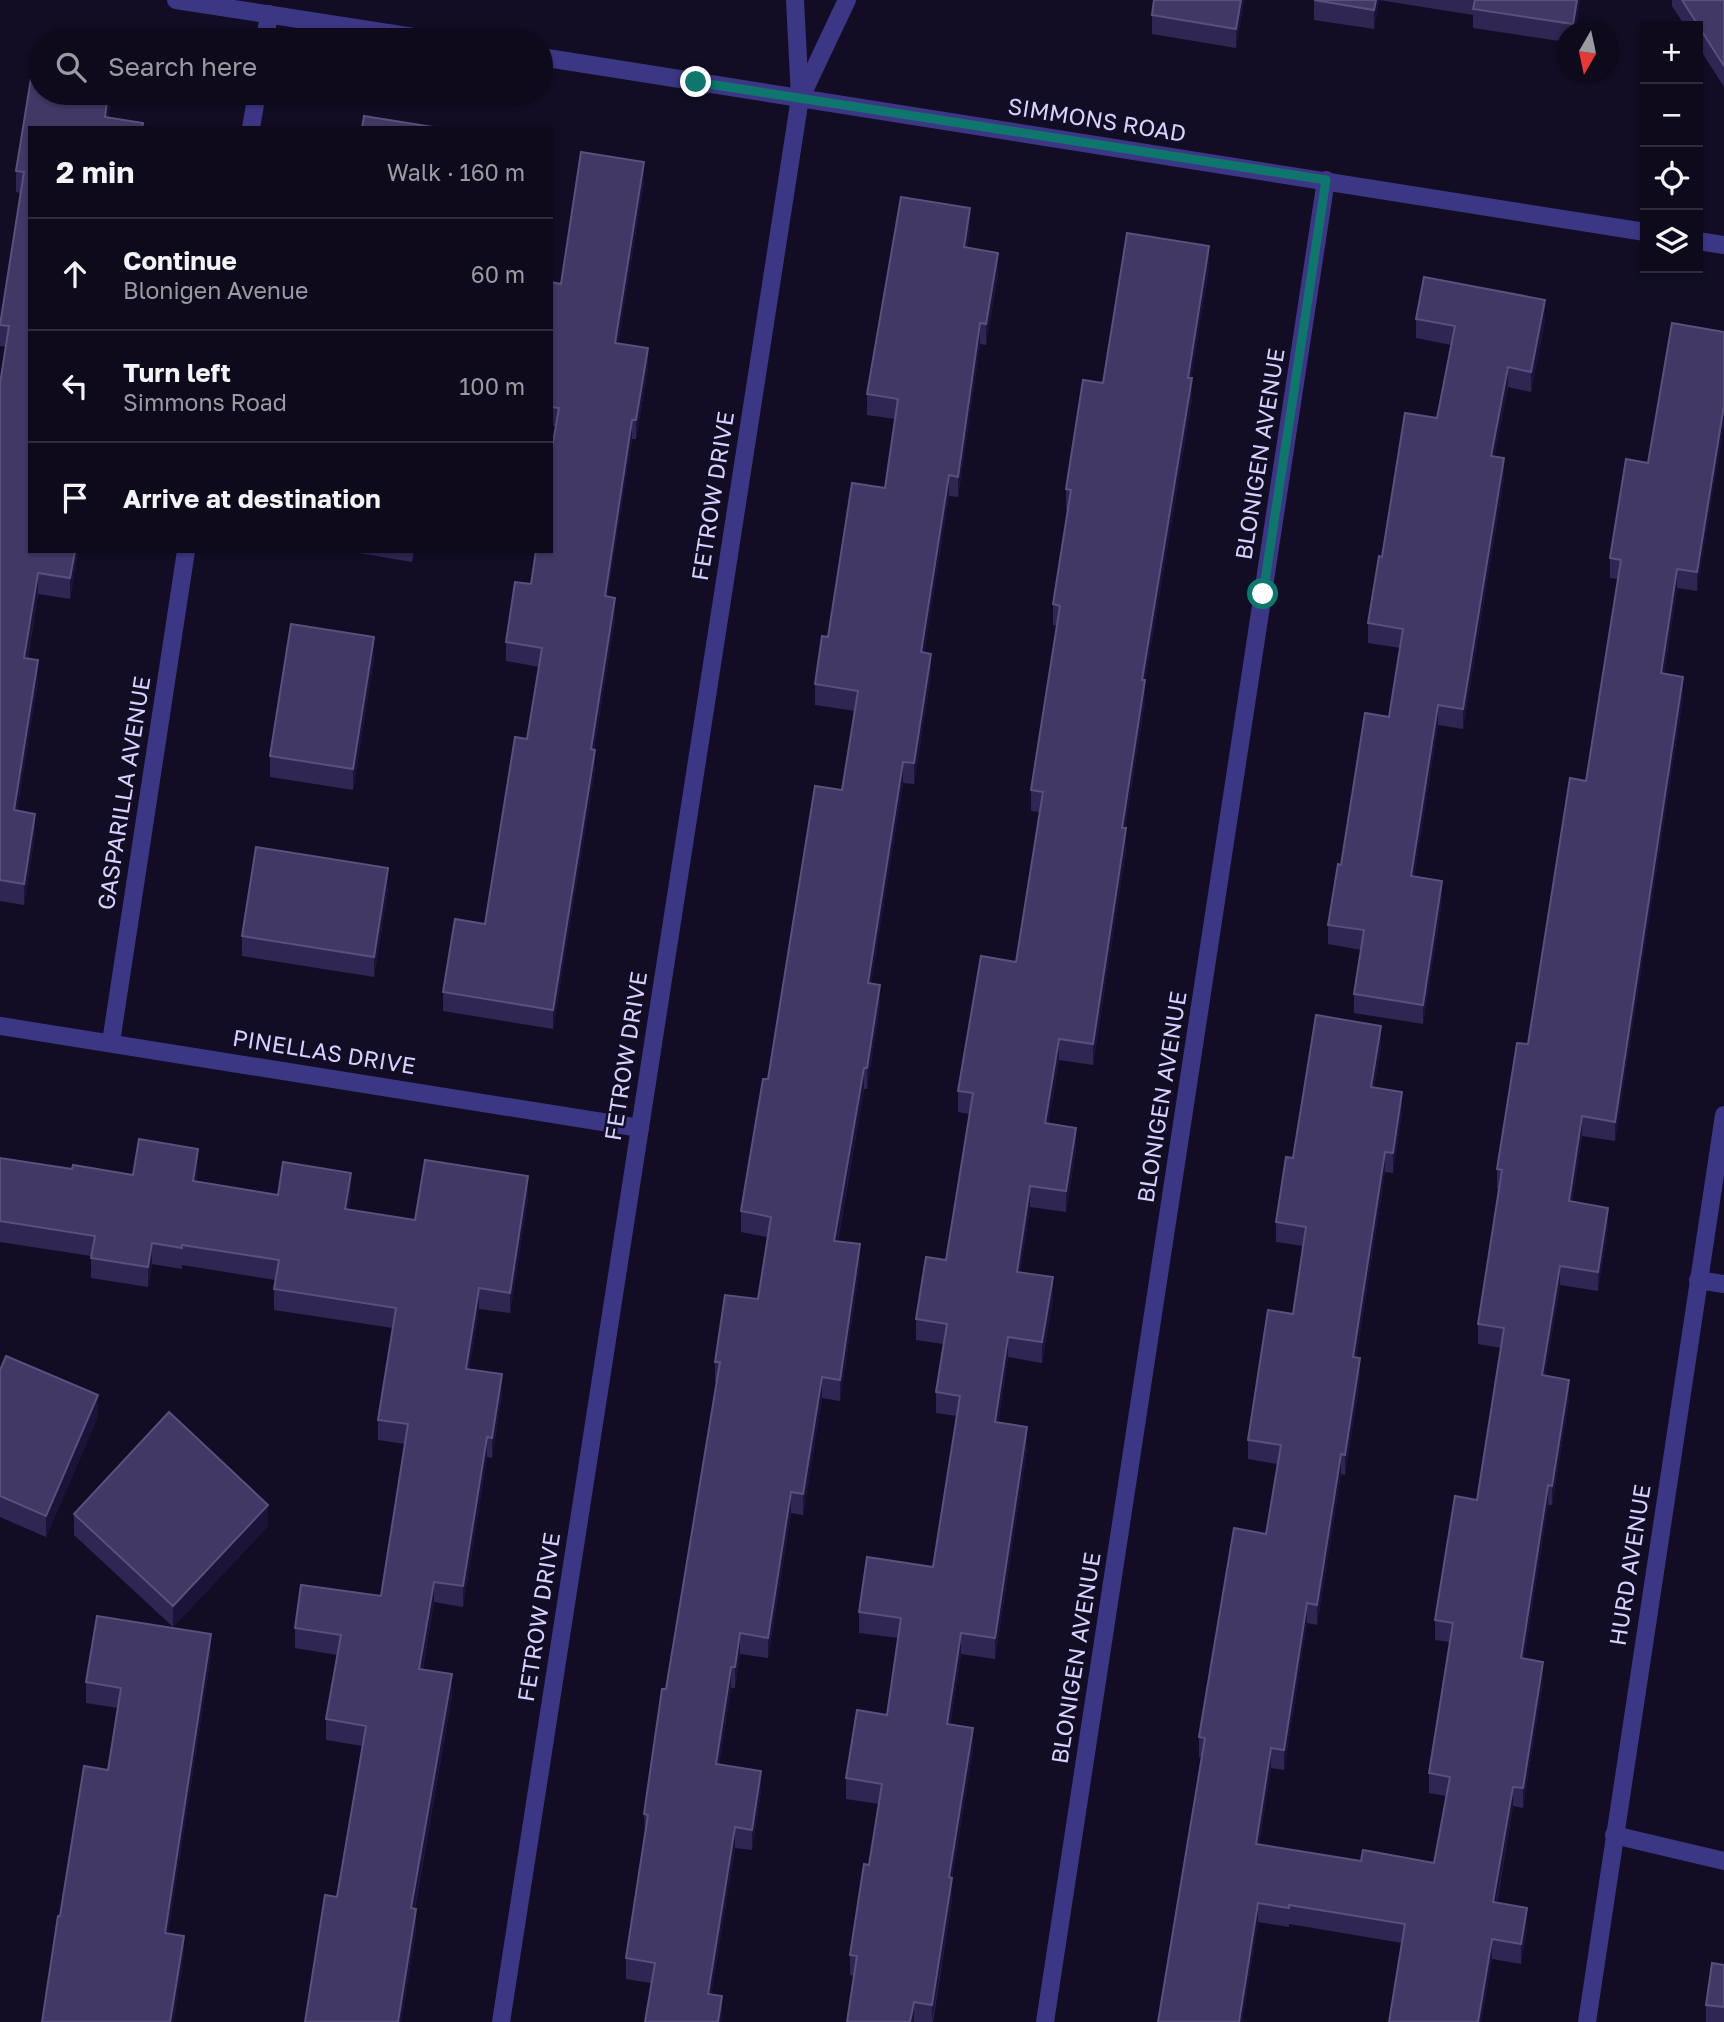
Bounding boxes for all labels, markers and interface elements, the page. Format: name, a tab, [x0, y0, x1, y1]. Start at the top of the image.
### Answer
north arrow	[1556, 21, 1619, 84]
map controls	[1640, 21, 1703, 273]
button: +	[1640, 21, 1703, 84]
search box	[28, 28, 553, 105]
icon: search	[52, 48, 90, 86]
text: Search here	[108, 51, 257, 82]
route end	[680, 66, 711, 97]
button: −	[1640, 84, 1703, 147]
street label: SIMMONS ROAD	[1006, 91, 1188, 147]
button: locate	[1640, 147, 1703, 210]
text: 2 min	[56, 154, 134, 190]
text: Walk · 160 m	[387, 158, 525, 186]
button: layers	[1640, 210, 1703, 273]
text: Continue	[123, 245, 237, 276]
icon: ahead	[56, 255, 94, 293]
text: 60 m	[471, 260, 525, 288]
text: Blonigen Avenue	[123, 276, 308, 304]
street label: BLONIGEN AVENUE	[1228, 346, 1290, 562]
text: Turn left	[123, 357, 231, 388]
icon: left	[56, 367, 94, 405]
text: 100 m	[459, 372, 525, 400]
text: Simmons Road	[123, 388, 287, 416]
street label: FETROW DRIVE	[685, 409, 739, 582]
icon: arrive	[56, 479, 94, 517]
text: Arrive at destination	[123, 483, 381, 514]
route start	[1247, 578, 1278, 609]
street label: GASPARILLA AVENUE	[91, 674, 155, 912]
street label: FETROW DRIVE	[598, 969, 652, 1142]
street label: BLONIGEN AVENUE	[1130, 989, 1192, 1205]
street label: PINELLAS DRIVE	[231, 1023, 418, 1079]
street label: HURD AVENUE	[1602, 1482, 1656, 1647]
street label: FETROW DRIVE	[511, 1530, 565, 1703]
street label: BLONIGEN AVENUE	[1044, 1550, 1106, 1766]

